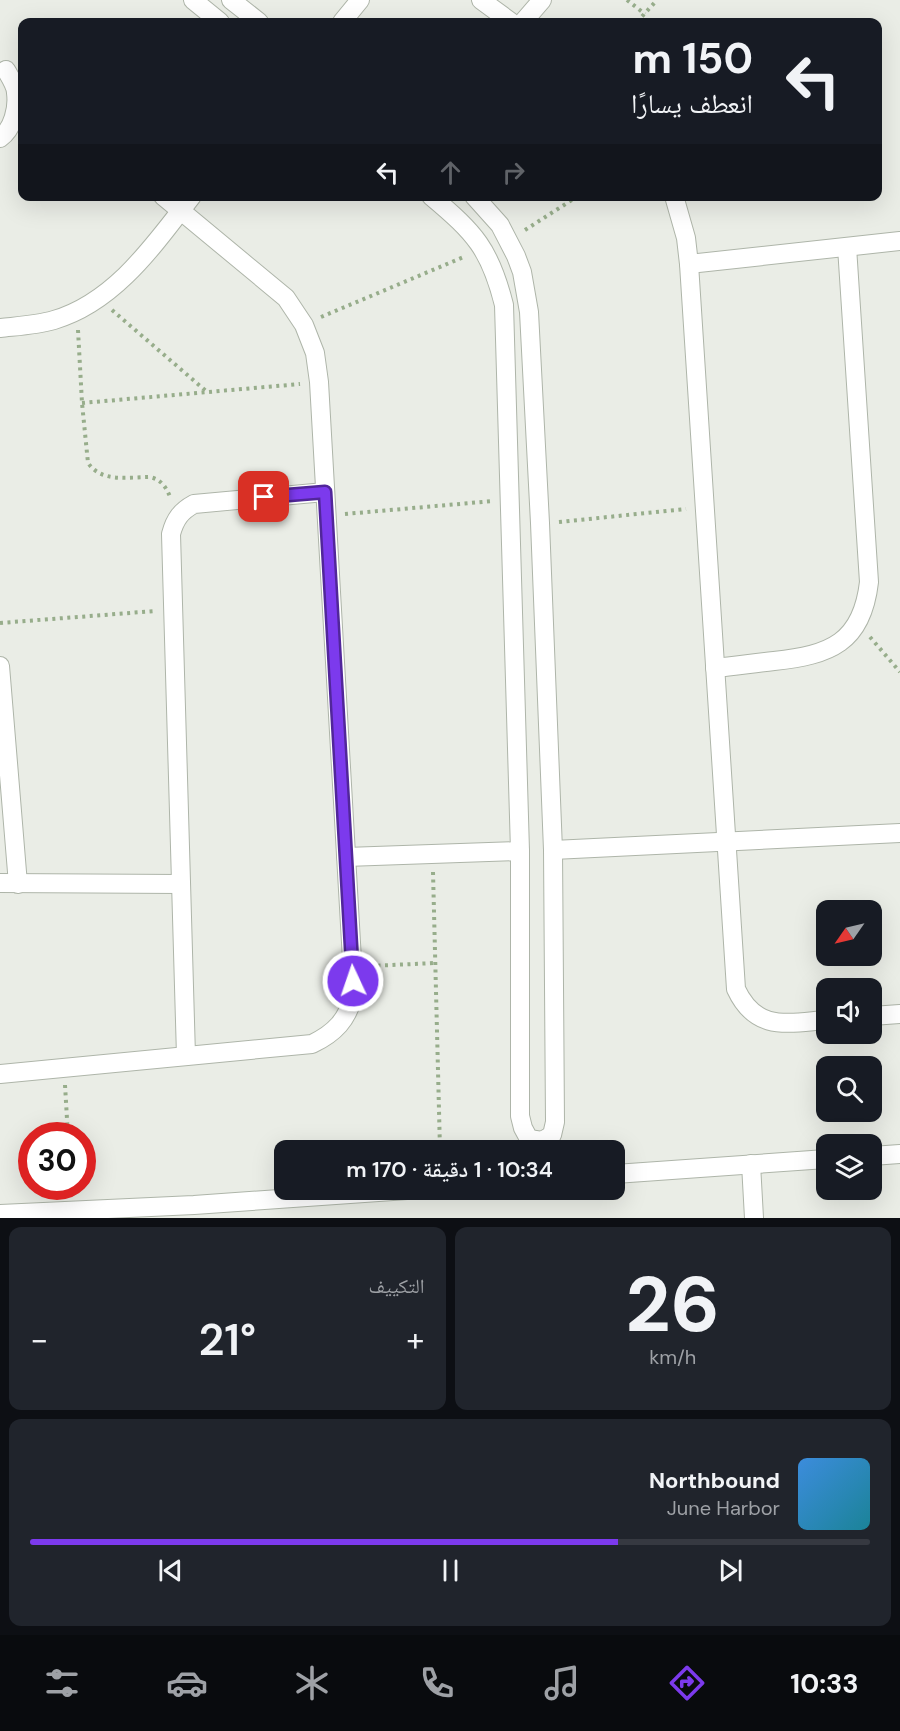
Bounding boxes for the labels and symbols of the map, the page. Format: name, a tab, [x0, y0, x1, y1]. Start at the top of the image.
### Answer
pin	[238, 471, 289, 522]
north arrow	[816, 900, 882, 966]
position arrow	[321, 949, 385, 1013]
speed limit sign: 30	[18, 1122, 96, 1200]

